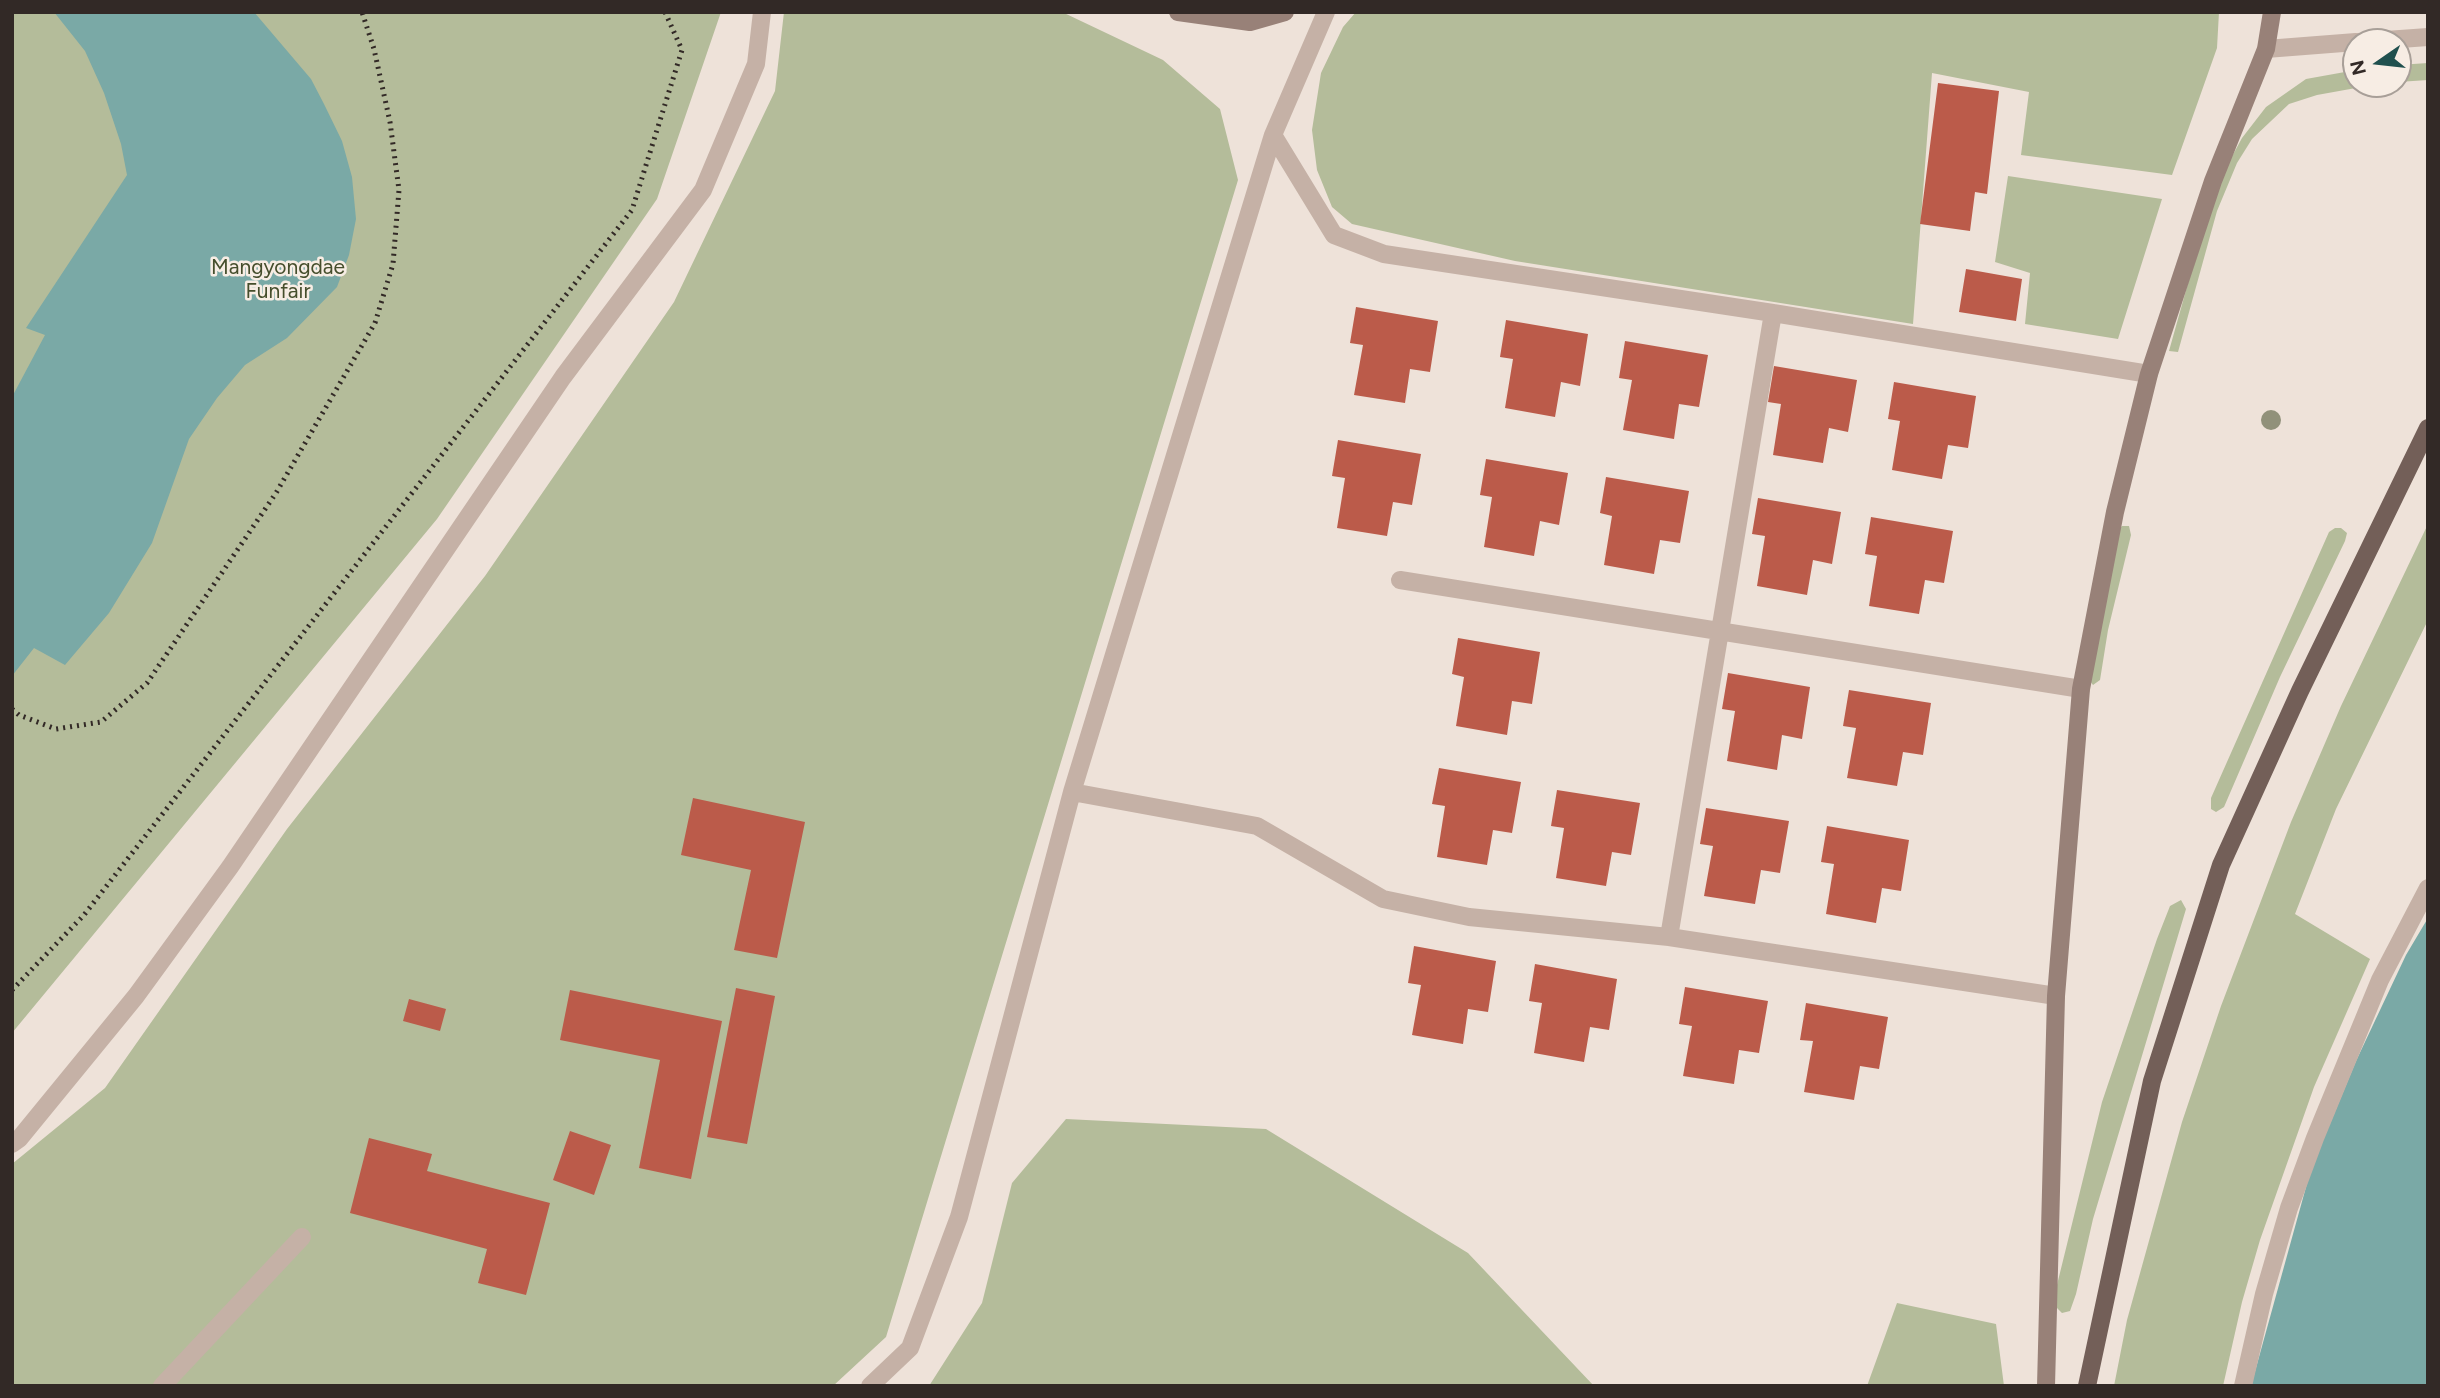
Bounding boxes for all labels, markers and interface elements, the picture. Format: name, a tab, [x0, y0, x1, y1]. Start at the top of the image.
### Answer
north arrow	[2342, 28, 2412, 98]
text: N	[2345, 58, 2371, 78]
park label: Mangyongdae Funfair	[211, 255, 345, 305]

